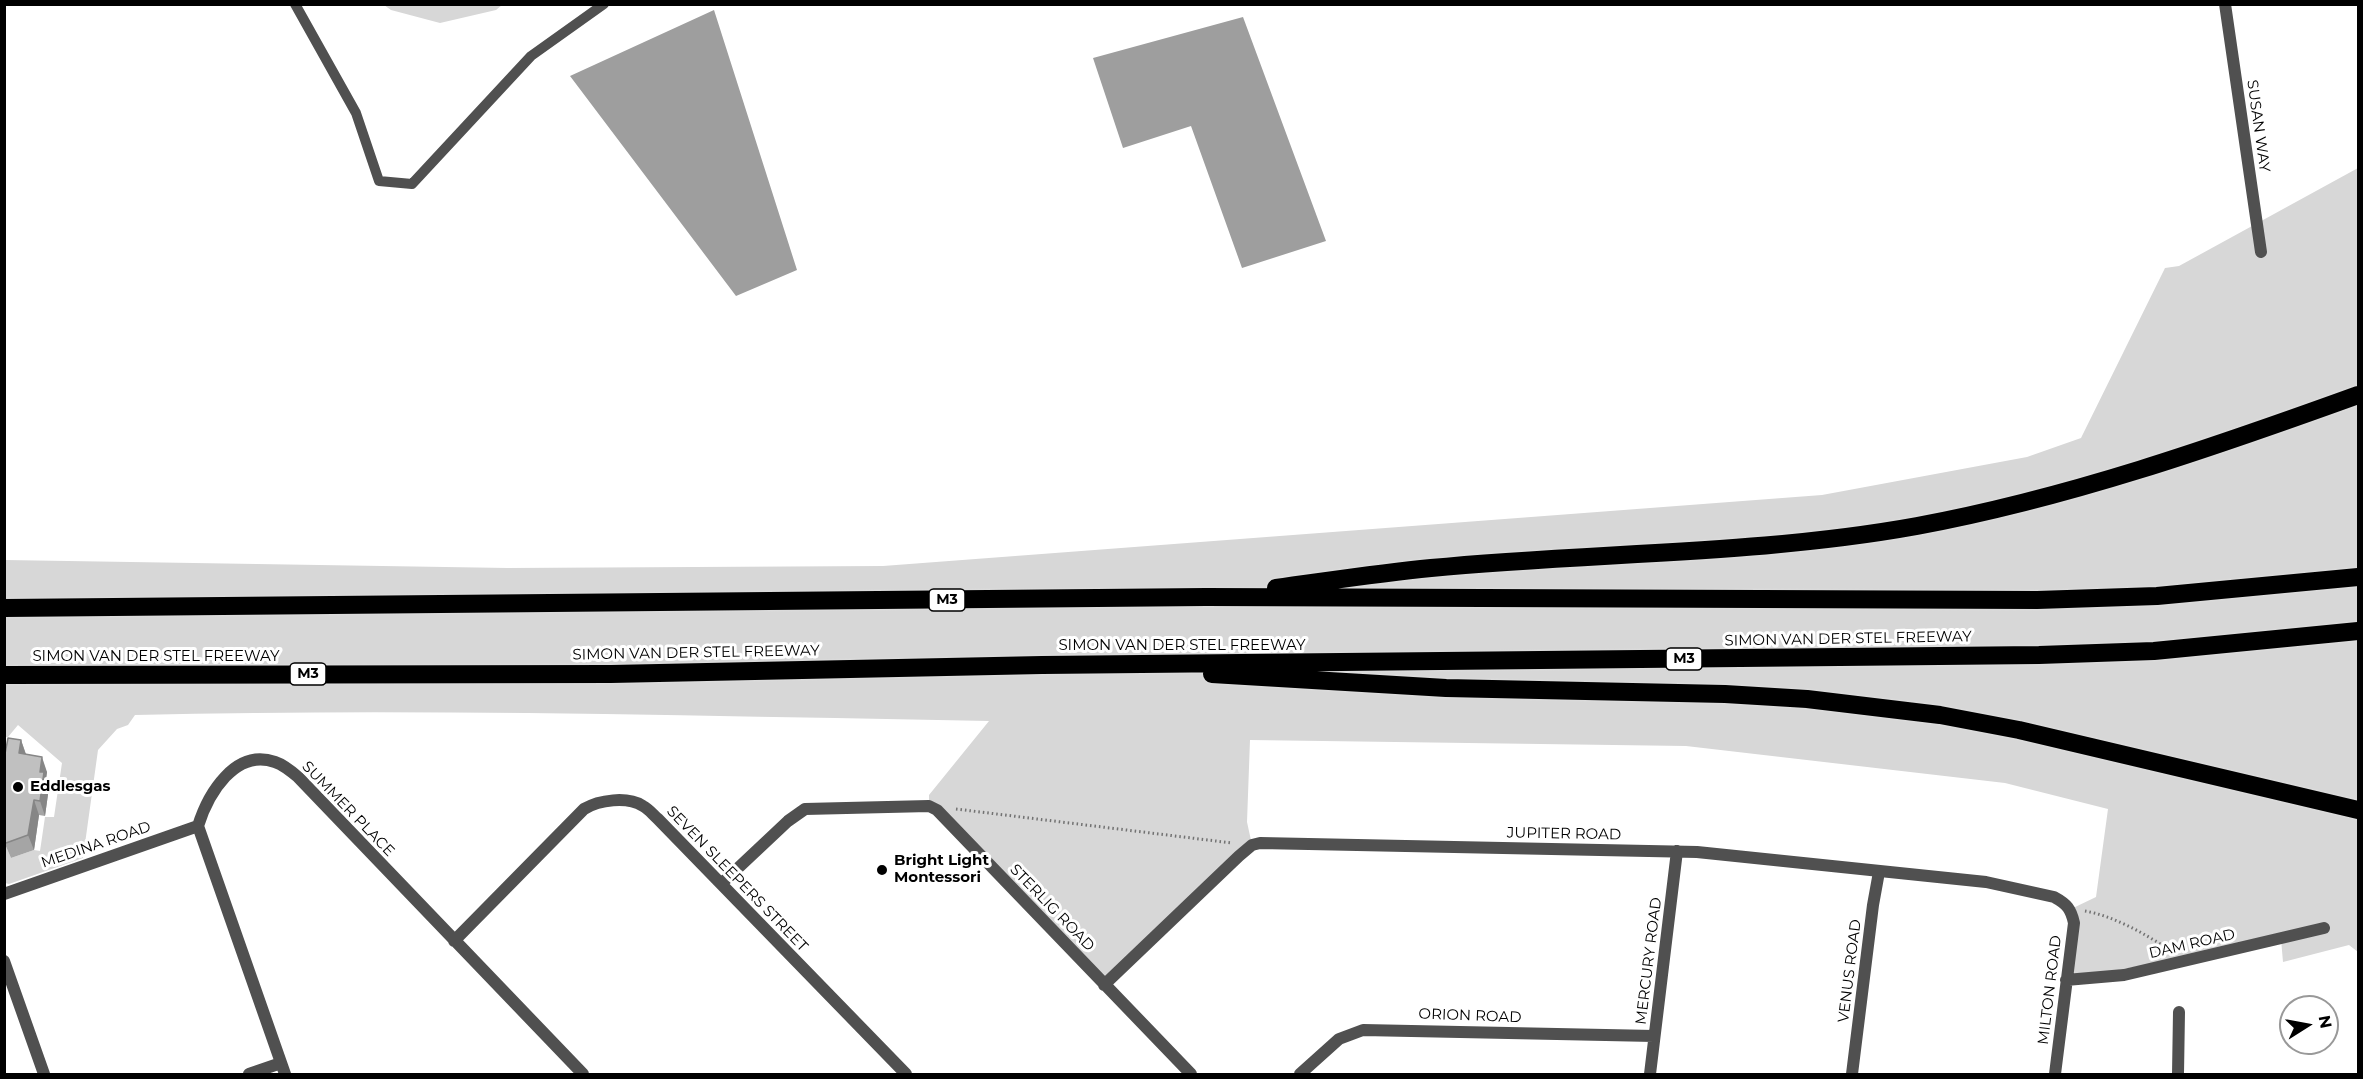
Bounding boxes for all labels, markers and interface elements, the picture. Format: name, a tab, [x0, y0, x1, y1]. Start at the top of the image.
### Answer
street label: SUSAN WAY	[2243, 79, 2273, 173]
road number: M3	[929, 589, 965, 611]
street label: SIMON VAN DER STEL FREEWAY	[1724, 628, 1972, 650]
street label: SIMON VAN DER STEL FREEWAY	[1058, 637, 1306, 655]
street label: SIMON VAN DER STEL FREEWAY	[572, 642, 820, 664]
street label: SIMON VAN DER STEL FREEWAY	[32, 648, 280, 666]
road number: M3	[1666, 648, 1702, 670]
road number: M3	[290, 663, 326, 685]
street label: SUMMER PLACE	[298, 758, 398, 860]
place label: Eddlesgas	[30, 778, 110, 796]
marker: Eddlesgas	[11, 780, 25, 794]
street label: SEVEN SLEEPERS STREET	[663, 802, 811, 956]
street label: MEDINA ROAD	[39, 818, 153, 872]
street label: JUPITER ROAD	[1507, 824, 1621, 844]
place label: Bright Light Montessori	[894, 852, 989, 887]
street label: STERLIG ROAD	[1006, 861, 1098, 955]
marker: Bright Light Montessori	[875, 863, 889, 877]
street label: MERCURY ROAD	[1632, 896, 1666, 1026]
street label: VENUS ROAD	[1835, 918, 1865, 1024]
street label: DAM ROAD	[2147, 925, 2237, 963]
street label: MILTON ROAD	[2034, 934, 2066, 1046]
north arrow	[2279, 995, 2339, 1055]
street label: ORION ROAD	[1418, 1005, 1522, 1027]
text: N	[2315, 1014, 2336, 1030]

